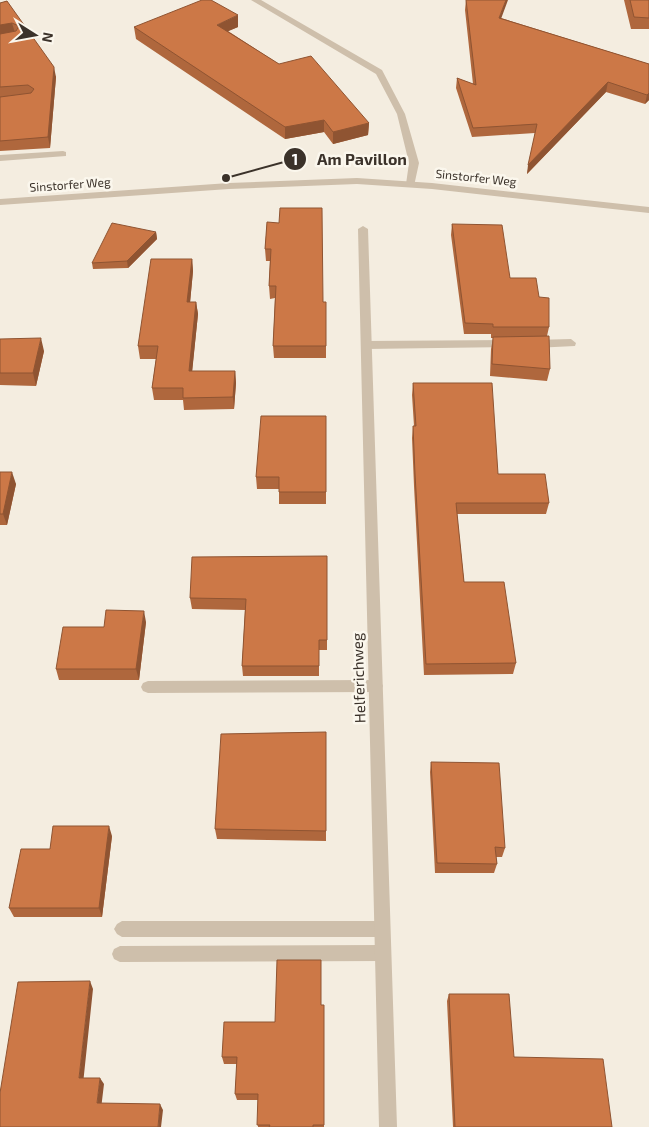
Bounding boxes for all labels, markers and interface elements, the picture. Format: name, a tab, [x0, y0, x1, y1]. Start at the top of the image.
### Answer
north arrow	[10, 10, 60, 60]
text: N	[39, 31, 58, 44]
callout: Am Pavillon	[282, 144, 417, 175]
text: Am Pavillon	[317, 149, 407, 168]
text: 1	[292, 150, 298, 168]
street label: Sinstorfer Weg	[435, 166, 518, 188]
street label: Sinstorfer Weg	[29, 174, 111, 194]
street label: Helferichweg	[347, 632, 369, 724]

